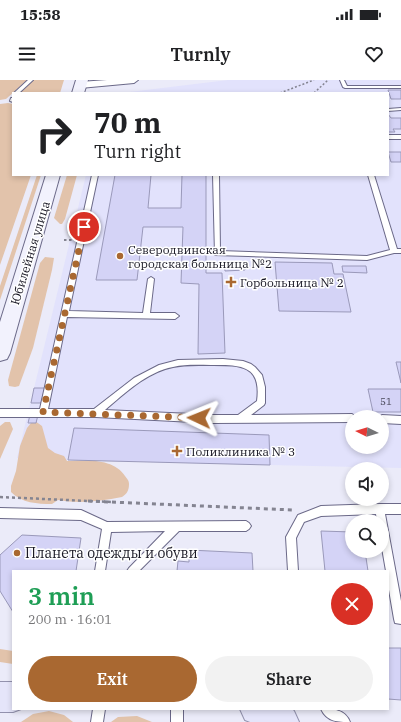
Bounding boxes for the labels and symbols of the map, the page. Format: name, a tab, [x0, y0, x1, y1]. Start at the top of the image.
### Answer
street label: Юбилейная улица	[7, 199, 53, 307]
pin	[67, 210, 101, 244]
place label: Северодвинская городская больница №2	[128, 242, 272, 271]
marker: Северодвинская городская больница №2	[115, 251, 125, 261]
place label: Горбольница № 2	[240, 275, 344, 290]
marker: Горбольница № 2	[225, 276, 237, 288]
house number: 51	[380, 395, 392, 408]
position arrow	[178, 397, 220, 439]
north arrow	[345, 410, 389, 454]
place label: Поликлиника № 3	[186, 444, 295, 459]
marker: Поликлиника № 3	[171, 445, 183, 457]
place label: Планета одежды и обуви	[25, 544, 198, 562]
marker: Планета одежды и обуви	[12, 548, 22, 558]

